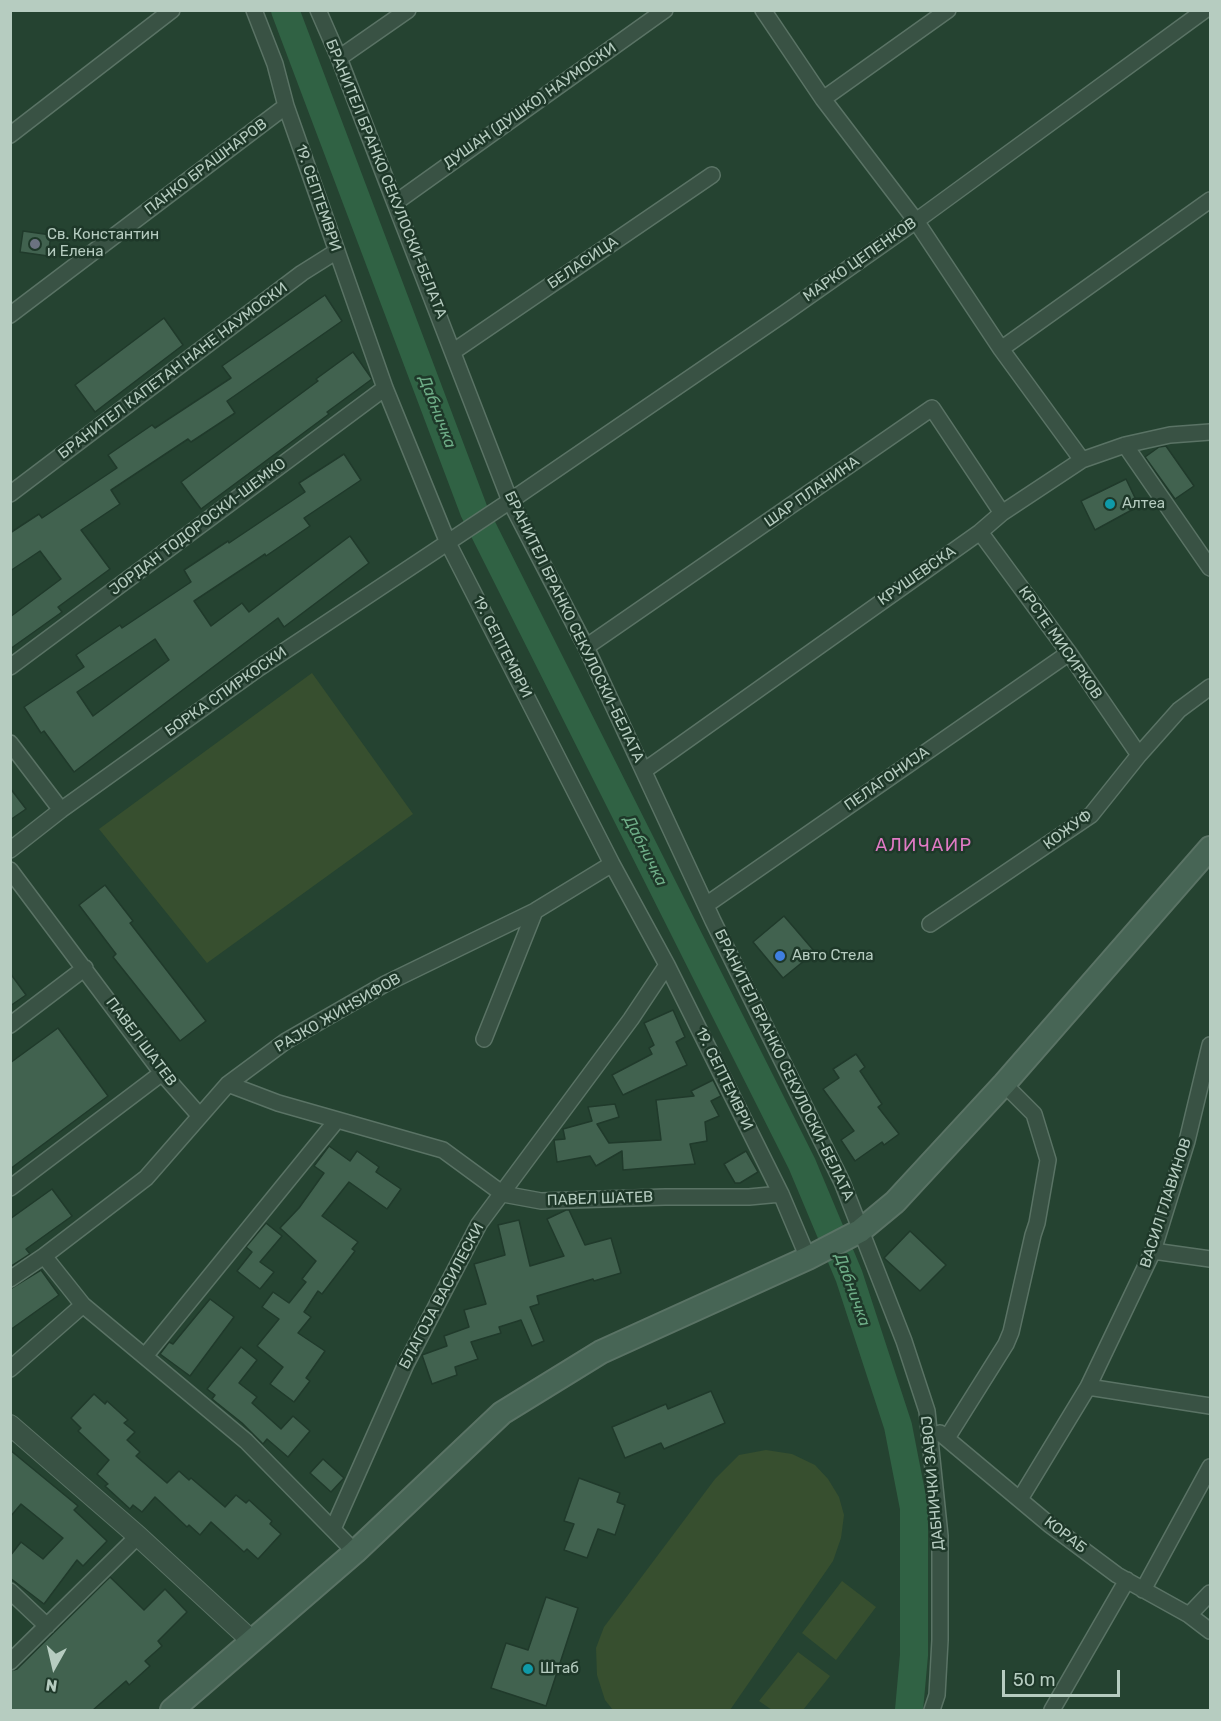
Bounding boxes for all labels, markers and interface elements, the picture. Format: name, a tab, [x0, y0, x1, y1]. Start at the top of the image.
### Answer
street label: БРАНИТЕЛ БРАНКО СЕКУЛОСКИ-БЕЛАТА	[322, 37, 450, 321]
street label: ДУШАН (ДУШКО) НАУМОСКИ	[440, 39, 620, 173]
street label: ПАНКО БРАШНАРОВ	[141, 115, 271, 219]
street label: 19. СЕПТЕМВРИ	[291, 142, 345, 254]
street label: МАРКО ЦЕПЕНКОВ	[800, 214, 920, 306]
place label: Св. Константин и Елена	[47, 226, 159, 261]
street label: БЕЛАСИЦА	[544, 233, 622, 293]
marker: Св. Константин и Елена	[28, 237, 42, 251]
street label: БРАНИТЕЛ КАПЕТАН НАНЕ НАУМОСКИ	[55, 279, 291, 463]
water label: Дабничка	[414, 373, 460, 451]
street label: ШАР ПЛАНИНА	[761, 453, 863, 531]
street label: ЈОРДАН ТОДОРОСКИ-ШЕМКО	[106, 455, 290, 599]
street label: БРАНИТЕЛ БРАНКО СЕКУЛОСКИ-БЕЛАТА	[500, 488, 648, 766]
place label: Алтеа	[1122, 495, 1165, 513]
marker: Алтеа	[1103, 497, 1117, 511]
street label: КРУШЕВСКА	[874, 542, 960, 610]
street label: КРСТЕ МИСИРКОВ	[1014, 583, 1106, 703]
street label: 19. СЕПТЕМВРИ	[469, 593, 535, 701]
street label: БОРКА СПИРКОСКИ	[162, 643, 290, 741]
street label: ПЕЛАГОНИЈА	[841, 743, 933, 815]
street label: КОЖУФ	[1040, 806, 1096, 854]
water label: Дабничка	[619, 813, 671, 889]
district label: АЛИЧАИР	[875, 835, 973, 857]
street label: БРАНИТЕЛ БРАНКО СЕКУЛОСКИ-БЕЛАТА	[710, 926, 858, 1204]
place label: Авто Стела	[792, 947, 873, 965]
marker: Авто Стела	[773, 949, 787, 963]
street label: РАЈКО ЖИНЅИФОВ	[272, 970, 404, 1056]
street label: ПАВЕЛ ШАТЕВ	[102, 994, 180, 1090]
street label: 19. СЕПТЕМВРИ	[691, 1025, 757, 1133]
street label: ВАСИЛ ГЛАВИНОВ	[1137, 1136, 1195, 1270]
street label: ПАВЕЛ ШАТЕВ	[547, 1188, 653, 1210]
street label: БЛАГОЈА ВАСИЛЕСКИ	[396, 1220, 488, 1372]
water label: Дабничка	[830, 1251, 874, 1329]
street label: ДАБНИЧКИ ЗАВОЈ	[918, 1415, 948, 1551]
street label: КОРАБ	[1040, 1513, 1090, 1557]
north arrow	[24, 1637, 84, 1697]
scale bar	[1005, 1658, 1124, 1696]
place label: Штаб	[540, 1660, 579, 1678]
marker: Штаб	[521, 1662, 535, 1676]
text: 50 m	[1013, 1669, 1056, 1691]
text: N	[44, 1675, 58, 1696]

